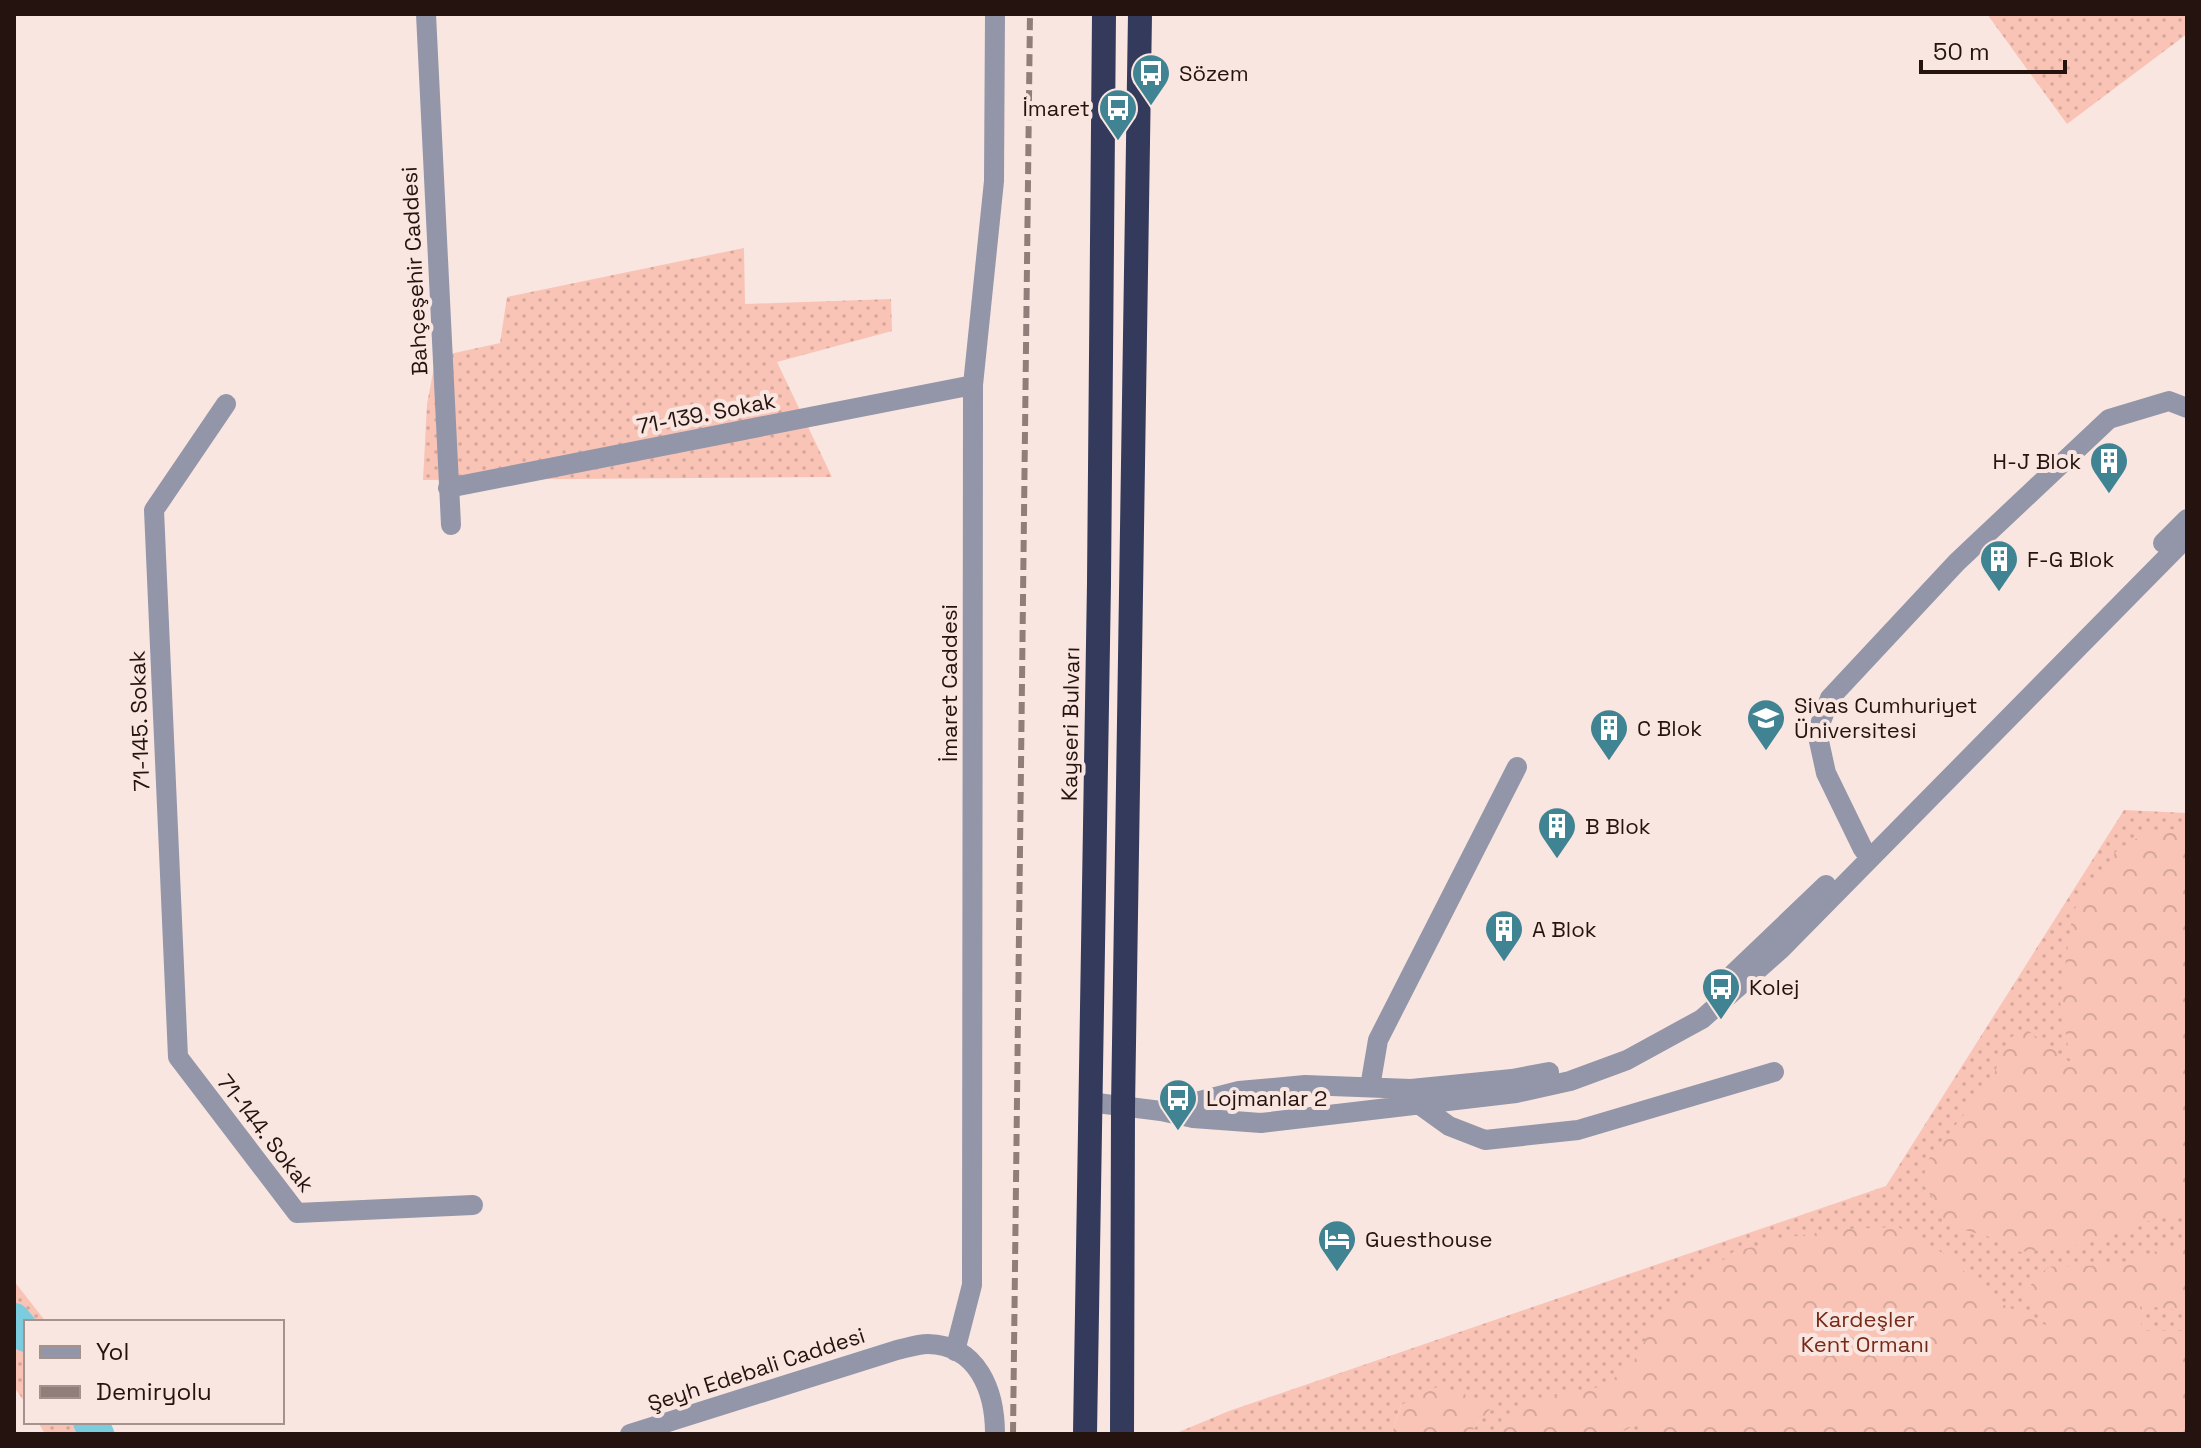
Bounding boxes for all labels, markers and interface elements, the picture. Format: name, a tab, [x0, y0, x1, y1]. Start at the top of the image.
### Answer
scale bar	[1921, 24, 2065, 74]
text: 50 m	[1933, 36, 1990, 67]
bus stop icon: Sözem	[1130, 52, 1172, 107]
place label: Sözem	[1179, 59, 1249, 87]
bus stop icon: İmaret	[1097, 87, 1139, 142]
place label: İmaret	[1022, 94, 1090, 122]
street label: Bahçeşehir Caddesi	[395, 166, 433, 376]
street label: 71-139. Sokak	[634, 386, 778, 440]
building icon: H-J Blok	[2088, 440, 2130, 495]
place label: H-J Blok	[1992, 447, 2081, 475]
building icon: F-G Blok	[1978, 538, 2020, 593]
place label: F-G Blok	[2027, 545, 2114, 573]
street label: İmaret Caddesi	[935, 604, 963, 762]
street label: Kayseri Bulvarı	[1055, 647, 1085, 801]
street label: 71-145. Sokak	[123, 650, 155, 792]
place label: Sivas Cumhuriyet Üniversitesi	[1794, 691, 1977, 744]
school or university icon: Sivas Cumhuriyet Üniversitesi	[1745, 697, 1787, 752]
building icon: C Blok	[1588, 707, 1630, 762]
place label: C Blok	[1637, 714, 1702, 742]
building icon: B Blok	[1536, 805, 1578, 860]
place label: B Blok	[1585, 812, 1651, 840]
building icon: A Blok	[1483, 908, 1525, 963]
place label: A Blok	[1532, 915, 1597, 943]
bus stop icon: Kolej	[1700, 966, 1742, 1021]
place label: Kolej	[1749, 973, 1799, 1001]
street label: 71-144. Sokak	[211, 1069, 321, 1198]
bus stop icon: Lojmanlar 2	[1157, 1077, 1199, 1132]
place label: Lojmanlar 2	[1206, 1084, 1327, 1112]
hotel icon: Guesthouse	[1316, 1218, 1358, 1273]
place label: Guesthouse	[1365, 1225, 1493, 1253]
park label: Kardeşler Kent Ormanı	[1801, 1305, 1929, 1358]
legend	[24, 1320, 284, 1424]
street label: Şeyh Edebali Caddesi	[644, 1321, 868, 1417]
text: Yol	[96, 1336, 129, 1367]
text: Demiryolu	[96, 1376, 212, 1407]

